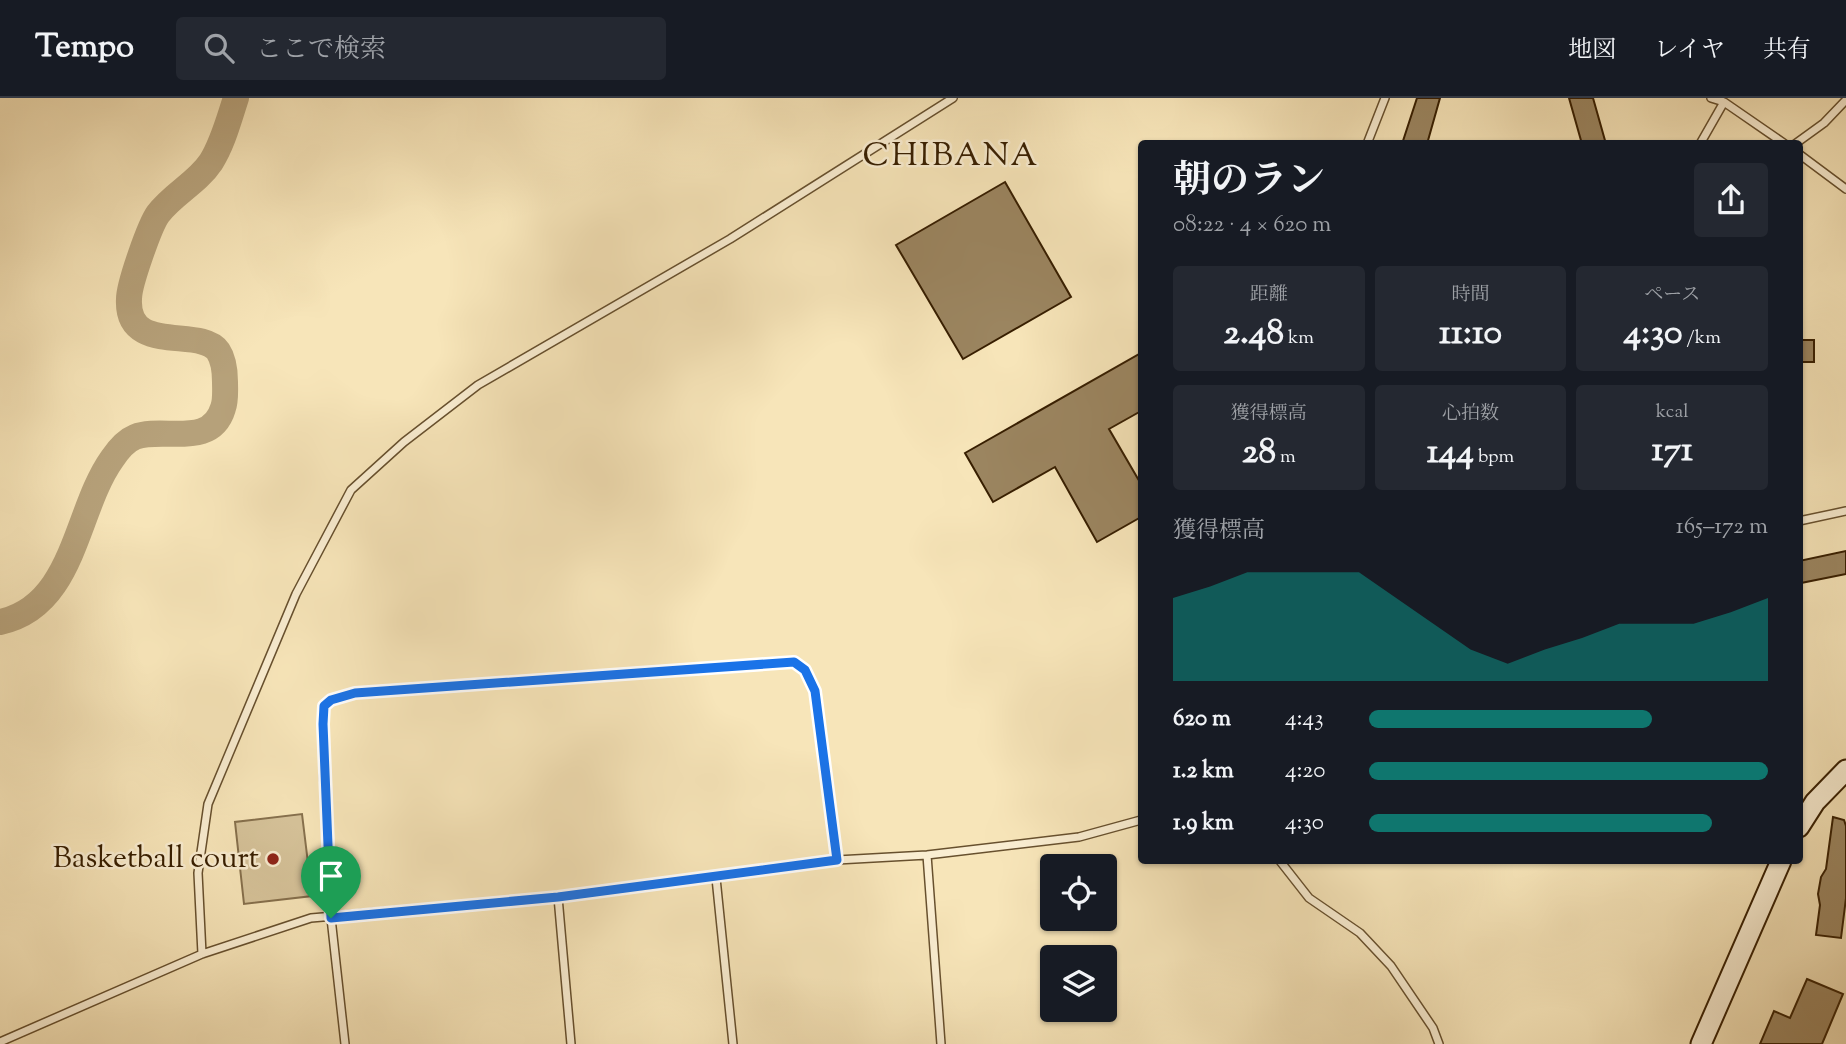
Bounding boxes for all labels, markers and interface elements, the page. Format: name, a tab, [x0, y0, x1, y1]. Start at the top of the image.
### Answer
search box	[176, 17, 666, 80]
text: Tempo	[35, 24, 134, 72]
icon: search	[200, 29, 238, 67]
text: ここで検索	[256, 32, 386, 69]
text: 地図	[1568, 34, 1616, 68]
text: レイヤ	[1654, 34, 1725, 68]
text: 共有	[1763, 34, 1811, 68]
district label: CHIBANA	[863, 133, 1039, 181]
text: 朝のラン	[1173, 156, 1325, 210]
button: share	[1694, 163, 1768, 237]
text: 08:22 · 4 × 620 m	[1173, 209, 1331, 242]
text: 距離	[1250, 282, 1288, 309]
text: 時間	[1451, 282, 1490, 309]
text: ペース	[1644, 282, 1700, 309]
text: 2.48	[1224, 309, 1284, 360]
text: 11:10	[1439, 309, 1502, 360]
text: 4:30	[1623, 309, 1683, 360]
text: km	[1284, 325, 1314, 352]
text: /km	[1683, 325, 1721, 352]
text: kcal	[1656, 399, 1688, 426]
text: 獲得標高	[1231, 401, 1307, 428]
text: 心拍数	[1442, 401, 1499, 428]
text: 171	[1651, 426, 1693, 477]
text: 28	[1242, 428, 1276, 479]
text: 144	[1427, 428, 1474, 479]
text: m	[1276, 444, 1296, 471]
text: bpm	[1474, 444, 1514, 471]
text: 165–172 m	[1676, 511, 1768, 544]
text: 獲得標高	[1173, 515, 1265, 548]
text: 620 m	[1173, 703, 1231, 736]
text: 4:43	[1285, 703, 1323, 736]
text: 1.2 km	[1173, 755, 1234, 788]
text: 4:20	[1285, 755, 1326, 788]
text: 1.9 km	[1173, 807, 1234, 840]
text: 4:30	[1285, 807, 1324, 840]
place label: Basketball court	[53, 838, 259, 881]
pin	[301, 846, 361, 918]
marker: Basketball court	[265, 851, 281, 867]
map controls	[1040, 854, 1117, 1022]
button: locate	[1040, 854, 1117, 931]
icon: arrive	[312, 857, 350, 895]
button: layers	[1040, 945, 1117, 1022]

